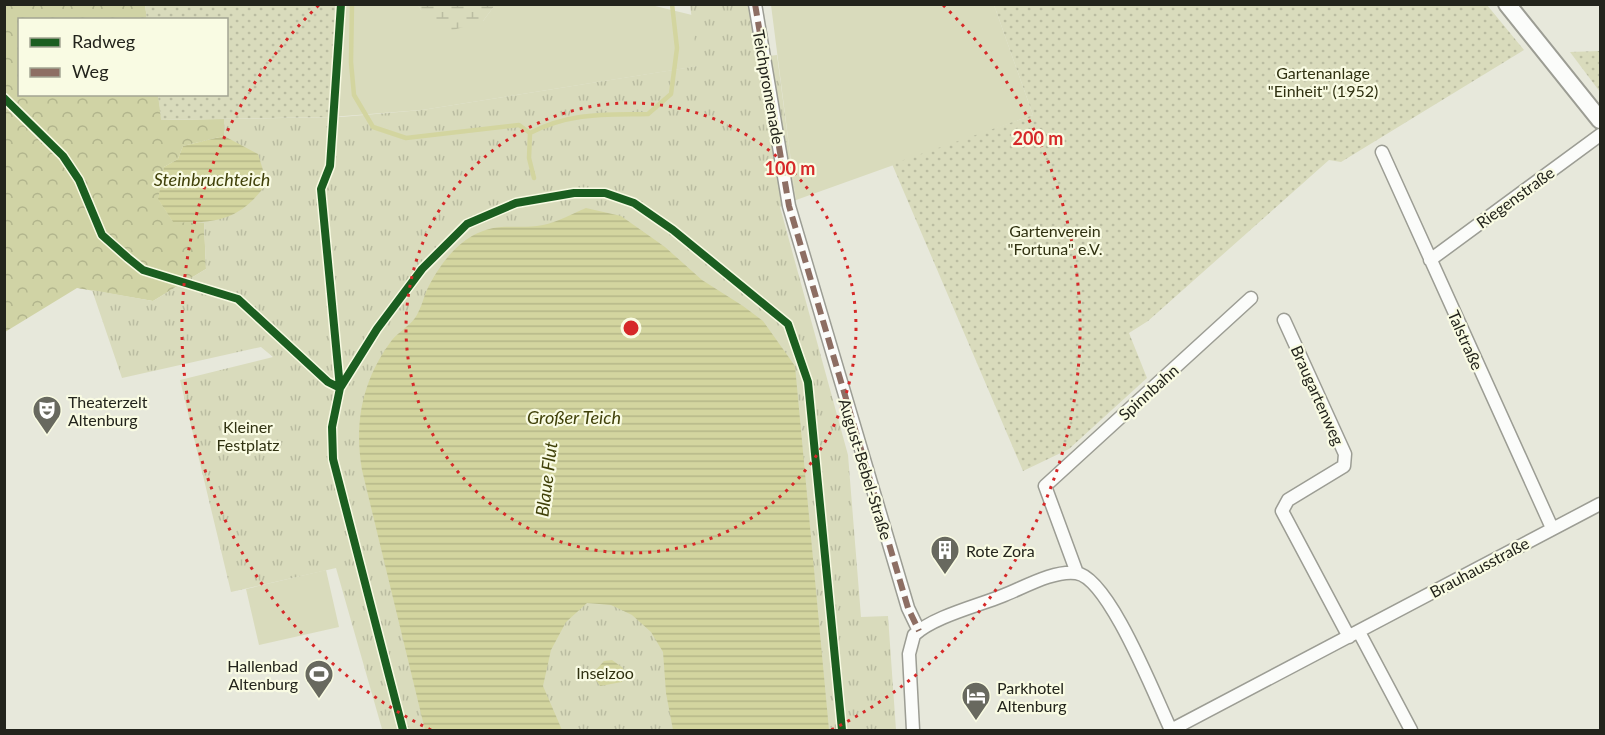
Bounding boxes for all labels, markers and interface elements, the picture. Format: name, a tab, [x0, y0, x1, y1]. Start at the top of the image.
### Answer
legend	[18, 18, 228, 96]
street label: Teichpromenade	[750, 28, 788, 146]
text: Radweg	[72, 30, 135, 52]
text: Weg	[72, 60, 109, 82]
park label: Gartenanlage "Einheit" (1952)	[1268, 63, 1378, 100]
text: 200 m	[1013, 127, 1063, 149]
text: 100 m	[765, 157, 815, 179]
street label: Riegenstraße	[1472, 162, 1558, 232]
water label: Steinbruchteich	[154, 168, 270, 190]
park label: Gartenverein "Fortuna" e.V.	[1007, 221, 1103, 258]
street label: Talstraße	[1444, 307, 1488, 373]
centre of rings	[621, 318, 641, 338]
street label: Braugartenweg	[1288, 342, 1348, 448]
street label: Spinnbahn	[1114, 360, 1182, 424]
place label: Theaterzelt Altenburg	[68, 392, 148, 429]
theatre icon: Theaterzelt Altenburg	[31, 394, 63, 436]
street label: August-Bebel-Straße	[835, 396, 897, 542]
water label: Großer Teich	[527, 406, 621, 428]
park label: Kleiner Festplatz	[216, 417, 280, 454]
water label: Blaue Flut	[530, 440, 562, 518]
street label: Brauhausstraße	[1426, 533, 1532, 601]
building icon: Rote Zora	[929, 534, 961, 576]
place label: Rote Zora	[966, 541, 1035, 560]
place label: Hallenbad Altenburg	[227, 656, 298, 693]
sports icon: Hallenbad Altenburg	[303, 658, 335, 700]
park label: Inselzoo	[576, 663, 634, 682]
place label: Parkhotel Altenburg	[997, 678, 1067, 715]
hotel icon: Parkhotel Altenburg	[960, 680, 992, 722]

